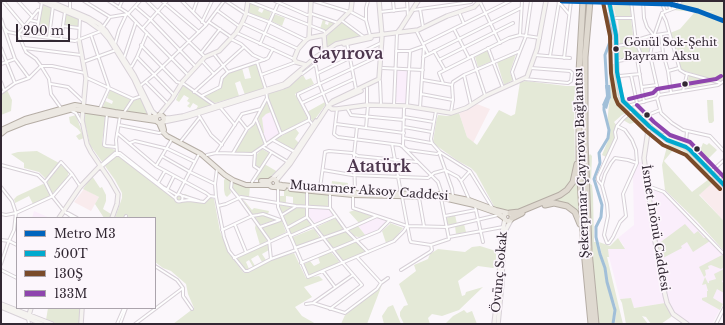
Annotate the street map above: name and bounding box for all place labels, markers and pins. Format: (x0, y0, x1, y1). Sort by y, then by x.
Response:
place label: Gönül Sok-Şehit Bayram Aksu (624, 36, 717, 62)
marker: Gönül Sok-Şehit Bayram Aksu (611, 44, 621, 54)
unlabelled marker (680, 79, 690, 89)
unlabelled marker (642, 110, 652, 120)
unlabelled marker (692, 144, 702, 154)

